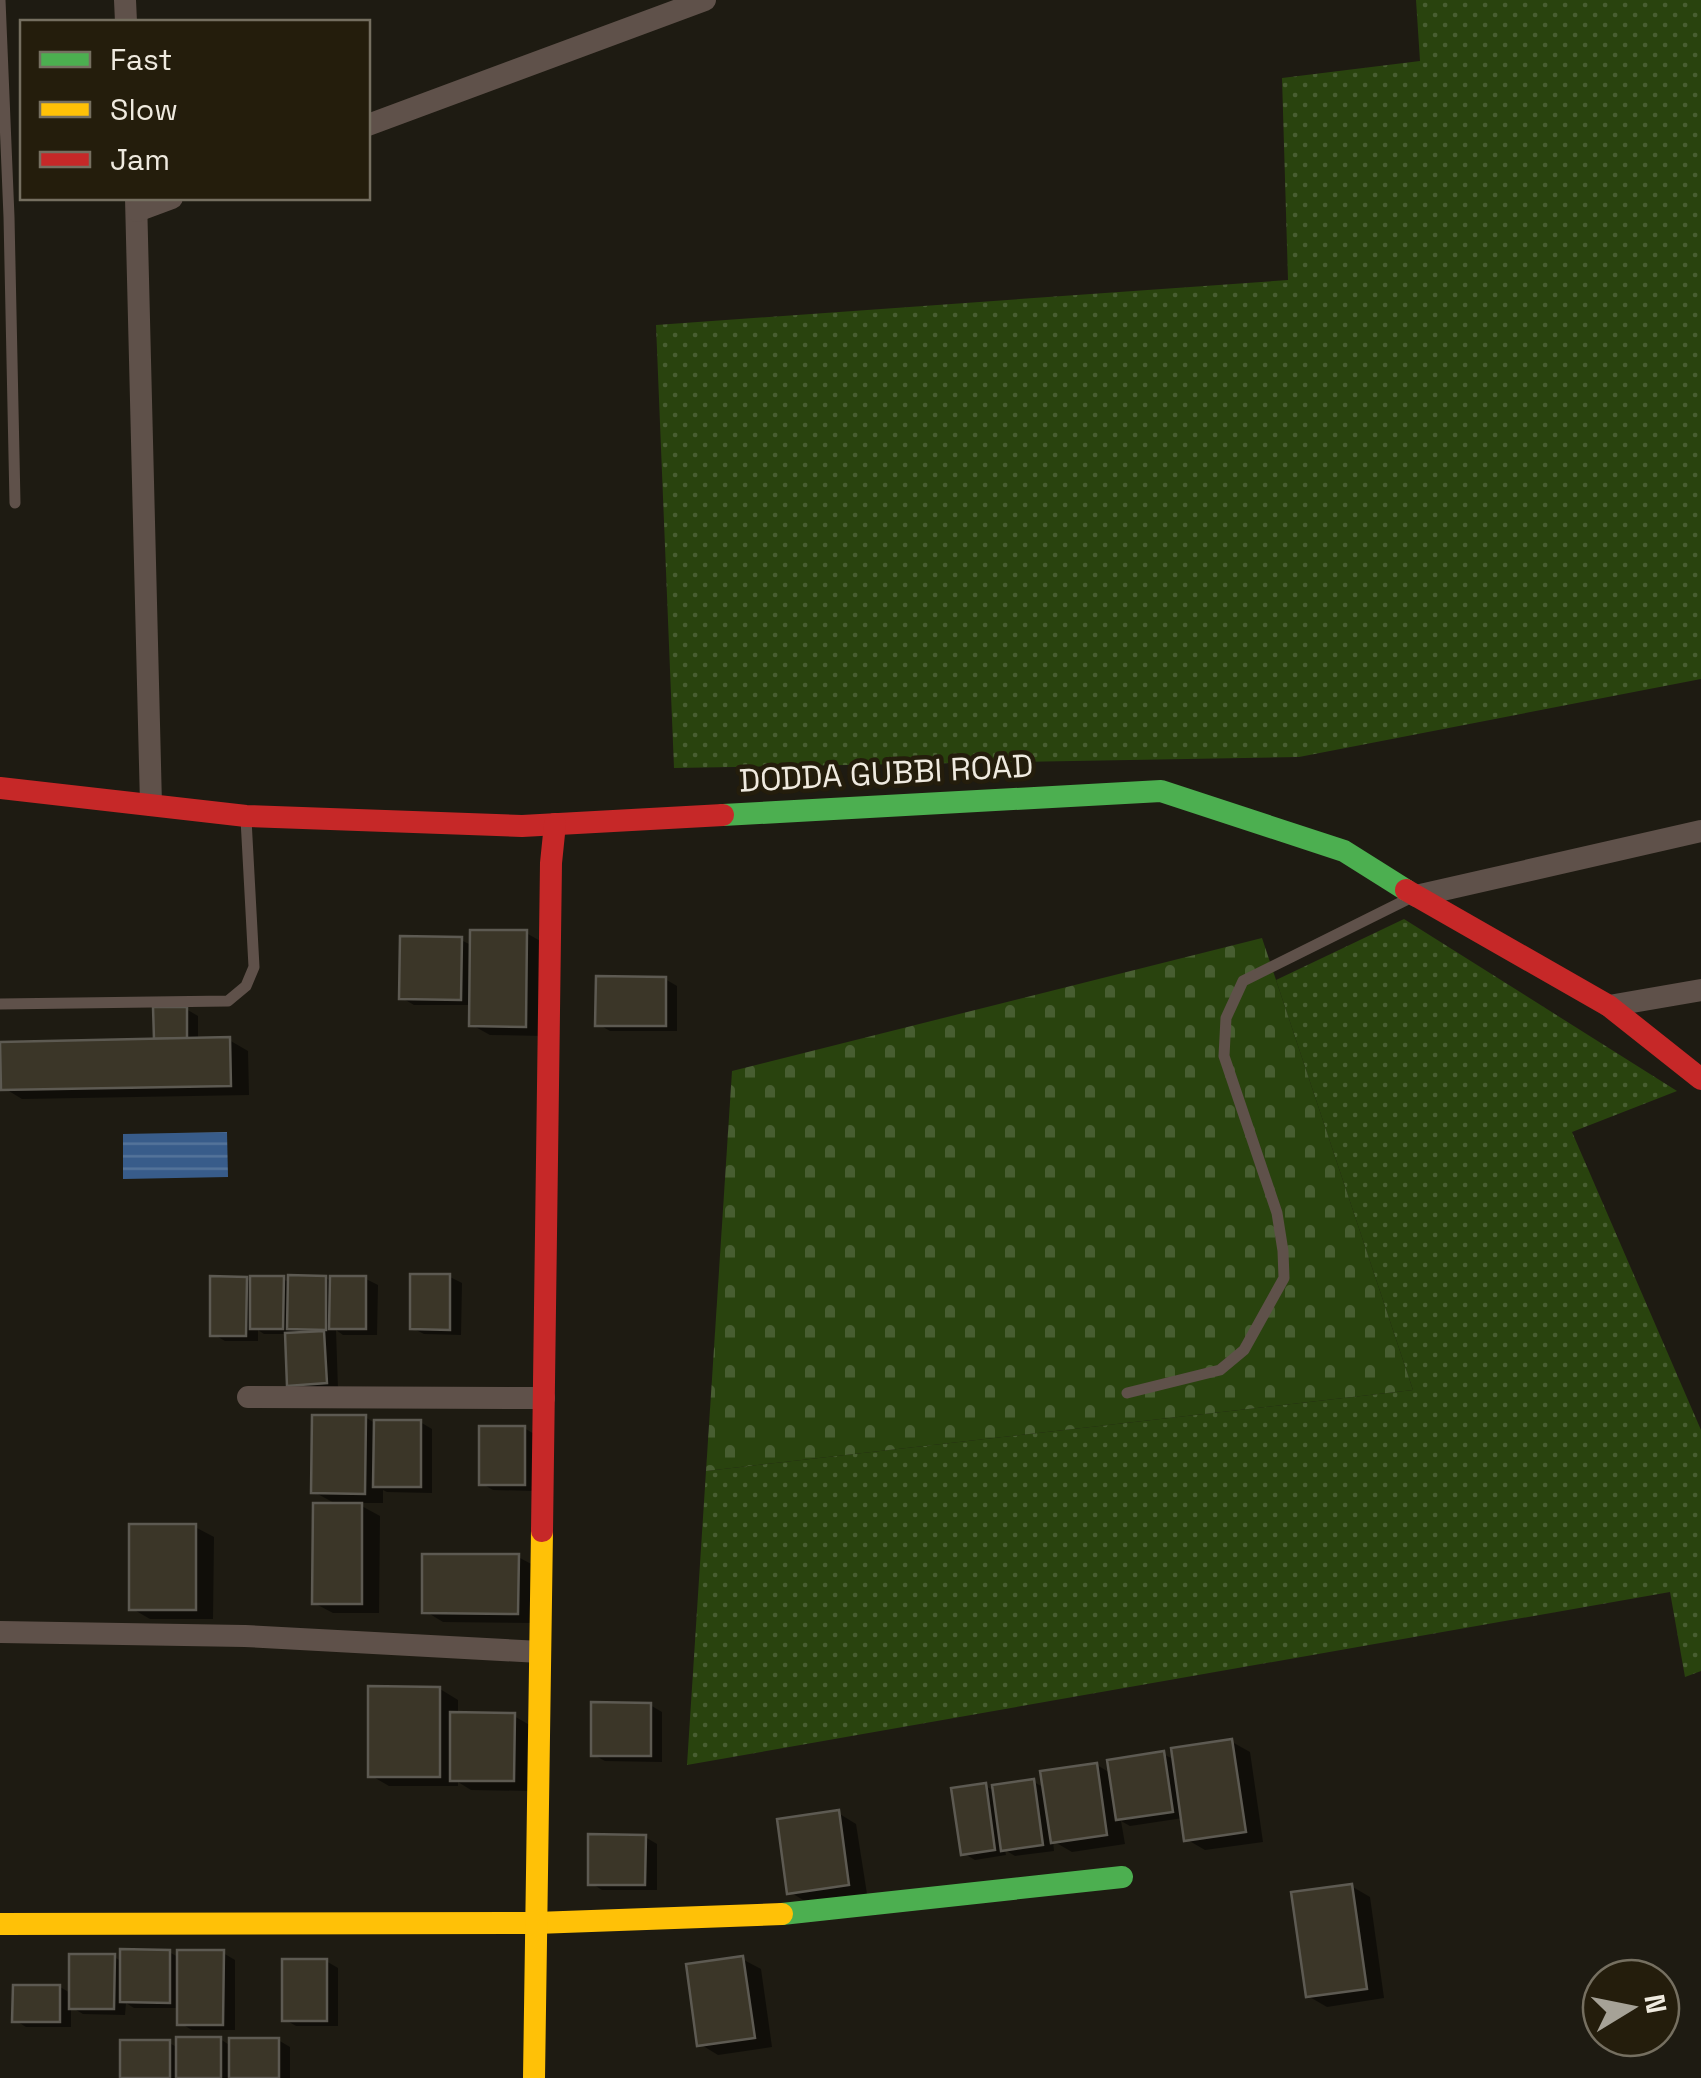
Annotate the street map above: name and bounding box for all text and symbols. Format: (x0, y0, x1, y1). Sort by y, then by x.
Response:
legend (20, 20, 370, 200)
text: Fast (110, 40, 172, 79)
text: Slow (110, 90, 178, 129)
text: Jam (110, 140, 170, 179)
street label: DODDA GUBBI ROAD (738, 745, 1034, 801)
north arrow (1581, 1958, 1681, 2058)
text: N (1636, 1991, 1675, 2016)

